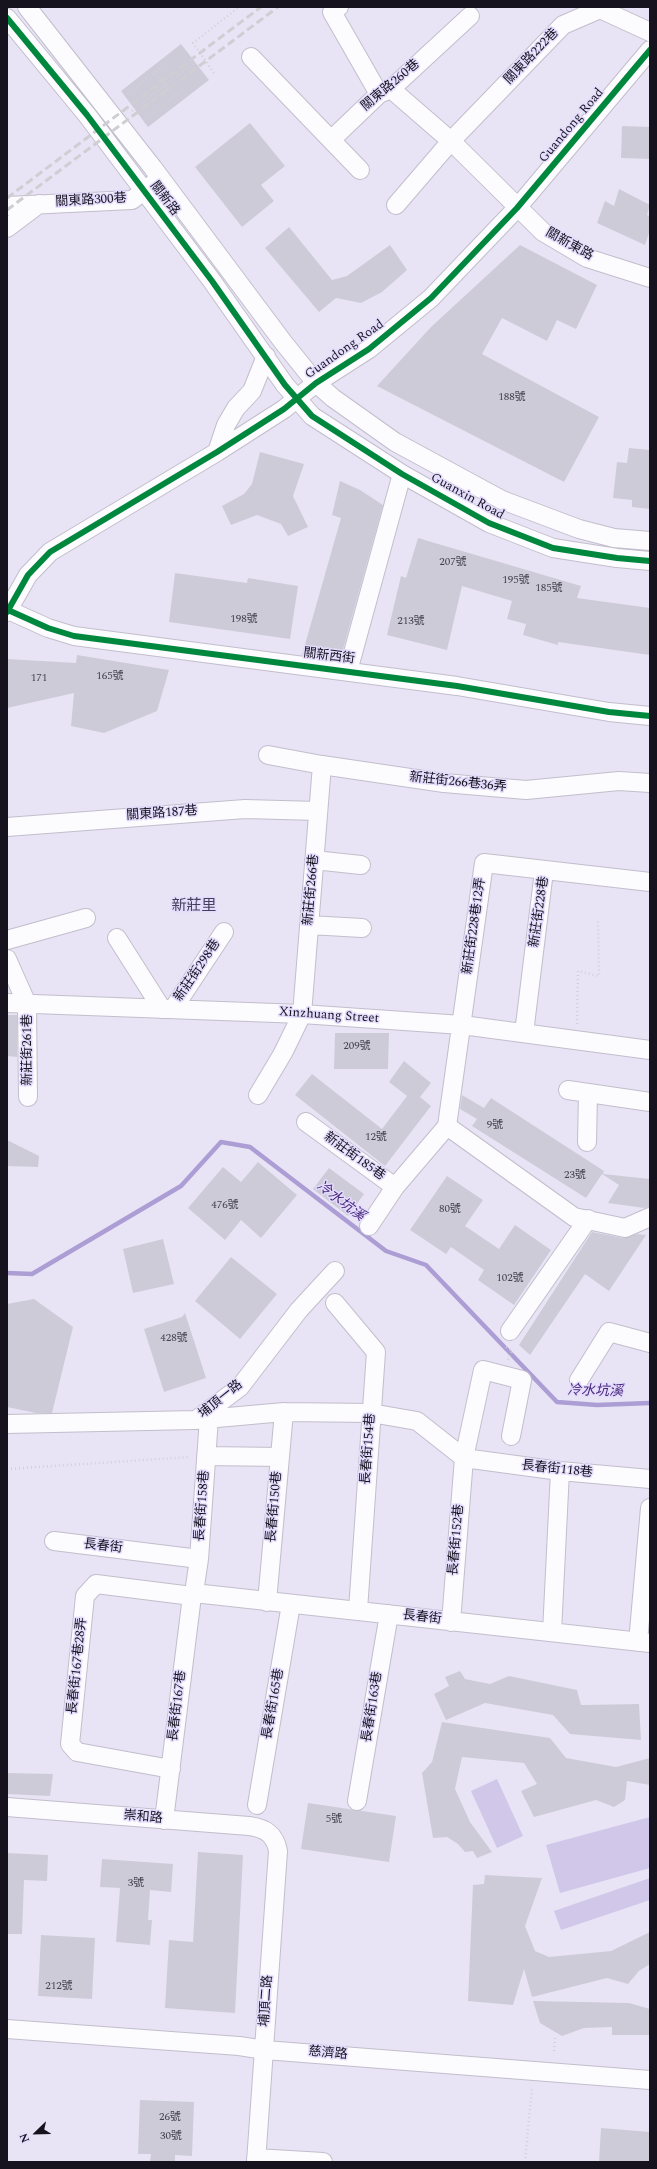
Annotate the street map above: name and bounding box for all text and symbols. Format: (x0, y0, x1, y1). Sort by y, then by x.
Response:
street label: 關東路222巷 (502, 26, 562, 88)
street label: 關東路260巷 (359, 57, 423, 115)
street label: Guandong Road (536, 86, 608, 166)
street label: 關新路 (146, 179, 182, 219)
street label: 關東路300巷 (55, 191, 127, 211)
street label: 關新東路 (542, 226, 596, 264)
street label: Guandong Road (303, 317, 387, 383)
house number: 188號 (498, 391, 526, 405)
street label: Guanxin Road (427, 470, 507, 524)
house number: 207號 (439, 556, 467, 570)
house number: 195號 (502, 574, 530, 588)
house number: 185號 (535, 582, 563, 596)
house number: 198號 (230, 613, 258, 627)
house number: 213號 (397, 615, 425, 629)
street label: 關新西街 (302, 646, 356, 668)
house number: 165號 (96, 670, 124, 684)
house number: 171 (31, 672, 47, 686)
street label: 新莊街266巷36弄 (409, 770, 507, 796)
street label: 關東路187巷 (126, 804, 198, 824)
street label: 新莊街266巷 (301, 854, 323, 926)
street label: 新莊街228巷 (527, 876, 553, 948)
street label: 新莊街228巷12弄 (460, 877, 490, 975)
district label: 新莊里 (172, 898, 216, 916)
street label: 新莊街298巷 (172, 937, 224, 1005)
street label: Xinzhuang Street (278, 1005, 380, 1027)
street label: 新莊街261巷 (20, 1014, 36, 1086)
house number: 209號 (343, 1040, 371, 1054)
house number: 9號 (487, 1119, 503, 1133)
street label: 新莊街185巷 (320, 1130, 388, 1184)
house number: 12號 (365, 1131, 387, 1145)
house number: 23號 (564, 1169, 586, 1183)
water label: 冷水坑溪 (313, 1178, 367, 1226)
house number: 476號 (211, 1199, 239, 1213)
house number: 80號 (439, 1203, 461, 1217)
house number: 102號 (496, 1272, 524, 1286)
house number: 428號 (160, 1332, 188, 1346)
street label: 埔頂一路 (196, 1378, 246, 1422)
water label: 冷水坑溪 (567, 1383, 623, 1401)
street label: 長春街154巷 (359, 1413, 379, 1485)
street label: 長春街118巷 (521, 1459, 593, 1481)
street label: 長春街158巷 (193, 1470, 213, 1542)
street label: 長春街150巷 (264, 1471, 286, 1543)
street label: 長春街152巷 (446, 1504, 468, 1576)
street label: 長春街 (83, 1537, 123, 1557)
street label: 長春街 (402, 1608, 442, 1628)
street label: 長春街167巷28弄 (65, 1617, 91, 1715)
street label: 長春街165巷 (260, 1667, 288, 1741)
street label: 長春街167巷 (166, 1670, 190, 1742)
street label: 長春街163巷 (360, 1670, 386, 1744)
street label: 崇和路 (123, 1809, 163, 1827)
house number: 5號 (326, 1813, 342, 1827)
house number: 3號 (128, 1877, 144, 1891)
street label: 埔頂二路 (257, 1975, 277, 2027)
house number: 212號 (45, 1980, 73, 1994)
street label: 慈濟路 (308, 2045, 348, 2063)
house number: 26號 (159, 2111, 181, 2125)
north arrow (16, 2113, 56, 2153)
text: N (15, 2130, 34, 2145)
house number: 30號 (160, 2130, 182, 2144)

